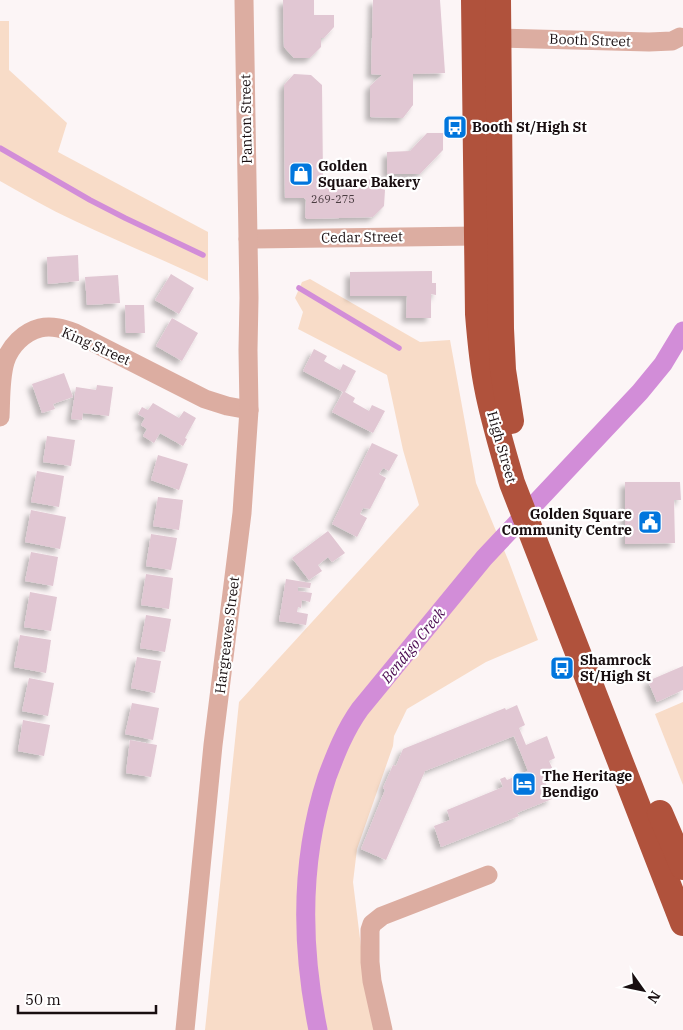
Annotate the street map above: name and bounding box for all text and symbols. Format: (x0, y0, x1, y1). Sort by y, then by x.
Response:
street label: Booth Street (549, 30, 631, 50)
street label: Panton Street (236, 74, 256, 164)
bus stop icon: Booth St/High St (442, 114, 468, 140)
place label: Booth St/High St (472, 118, 587, 136)
place label: Golden Square Bakery (318, 157, 420, 191)
shop icon: Golden Square Bakery (288, 161, 314, 187)
house number: 269-275 (311, 192, 355, 206)
street label: Cedar Street (321, 227, 403, 247)
street label: King Street (59, 323, 133, 369)
street label: High Street (483, 409, 521, 485)
place label: Golden Square Community Centre (502, 505, 632, 539)
public building icon: Golden Square Community Centre (637, 509, 663, 535)
street label: Hargreaves Street (211, 575, 243, 695)
water label: Bendigo Creek (376, 604, 449, 687)
place label: Shamrock St/High St (580, 651, 651, 685)
bus stop icon: Shamrock St/High St (549, 655, 575, 681)
place label: The Heritage Bendigo (542, 767, 632, 801)
hotel icon: The Heritage Bendigo (511, 771, 537, 797)
north arrow (618, 965, 668, 1015)
scale bar (18, 982, 155, 1014)
text: N (643, 988, 664, 1007)
text: 50 m (25, 990, 61, 1009)

